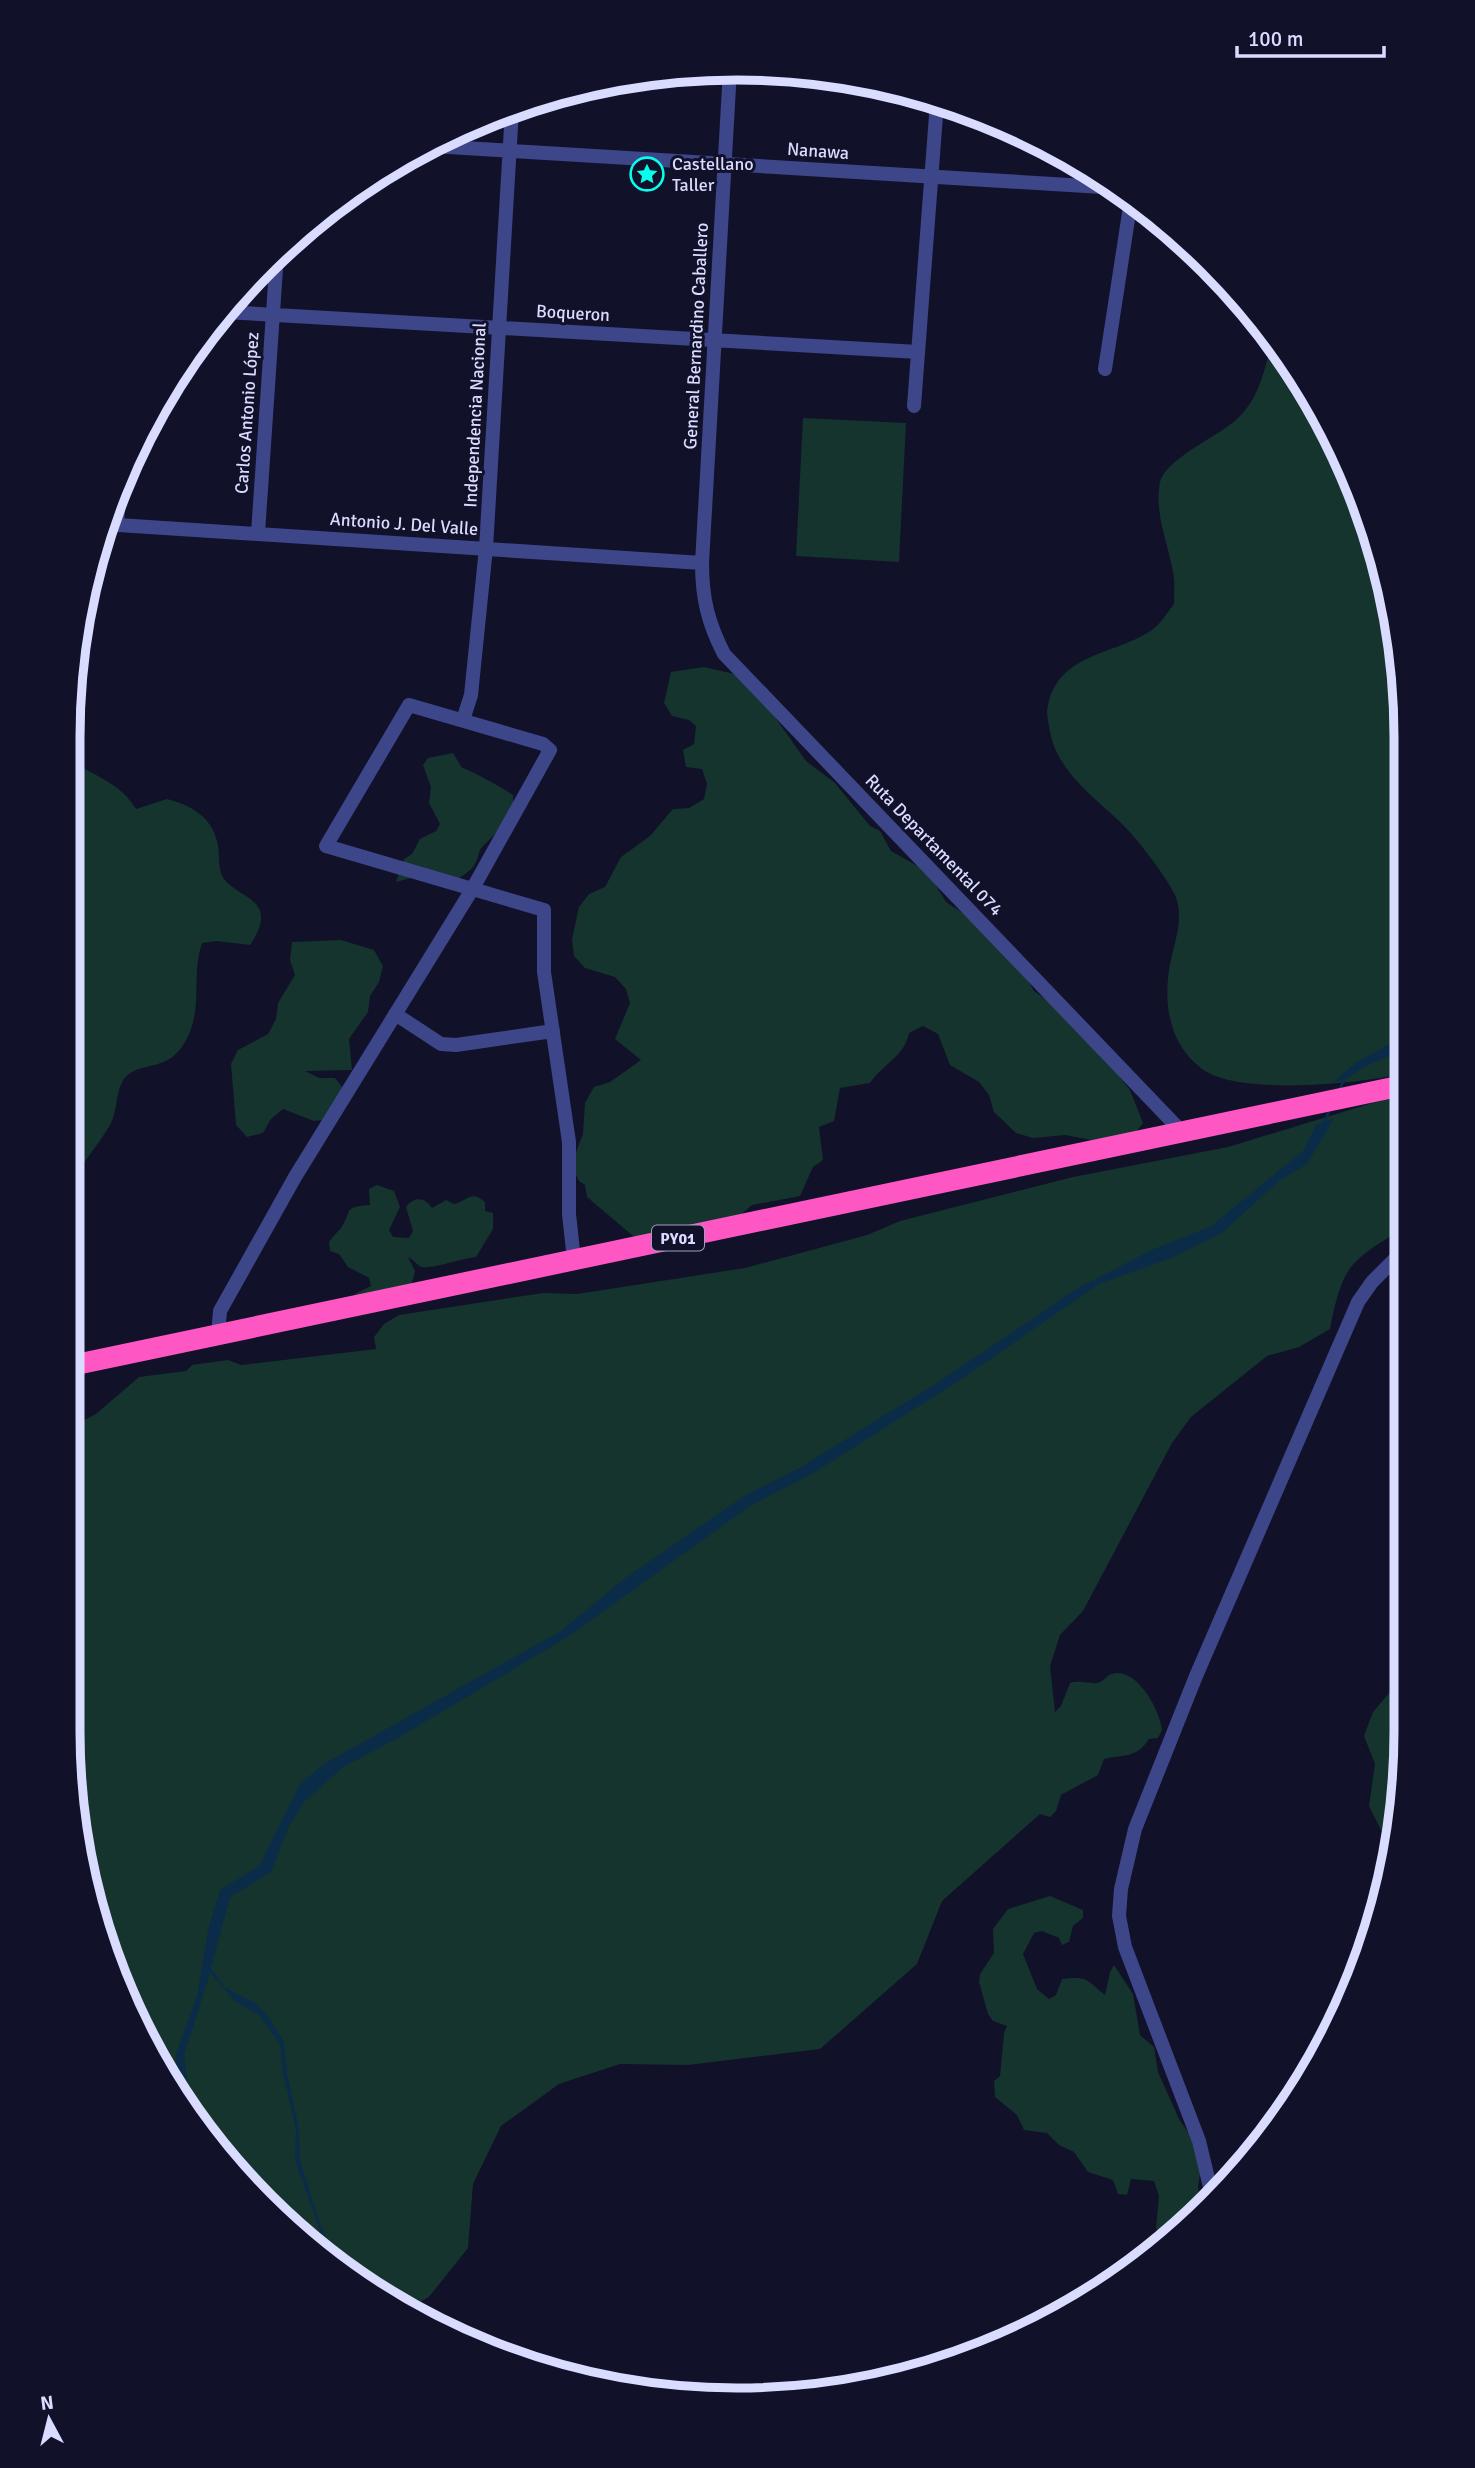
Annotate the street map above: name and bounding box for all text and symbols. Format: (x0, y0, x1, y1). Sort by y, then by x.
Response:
scale bar (1237, 14, 1384, 58)
text: 100 m (1248, 26, 1303, 52)
street label: Nanawa (786, 138, 850, 164)
place label: Castellano Taller (672, 153, 754, 196)
place icon: Castellano Taller (628, 155, 666, 193)
street label: General Bernardino Caballero (679, 222, 713, 450)
street label: Boqueron (535, 300, 611, 326)
street label: Independencia Nacional (459, 322, 491, 508)
street label: Carlos Antonio López (230, 331, 264, 495)
street label: Antonio J. Del Valle (329, 508, 479, 540)
street label: Ruta Departamental 074 (861, 770, 1008, 921)
road number: PY01 (652, 1226, 704, 1250)
north arrow (14, 2384, 84, 2454)
text: N (39, 2390, 55, 2416)

